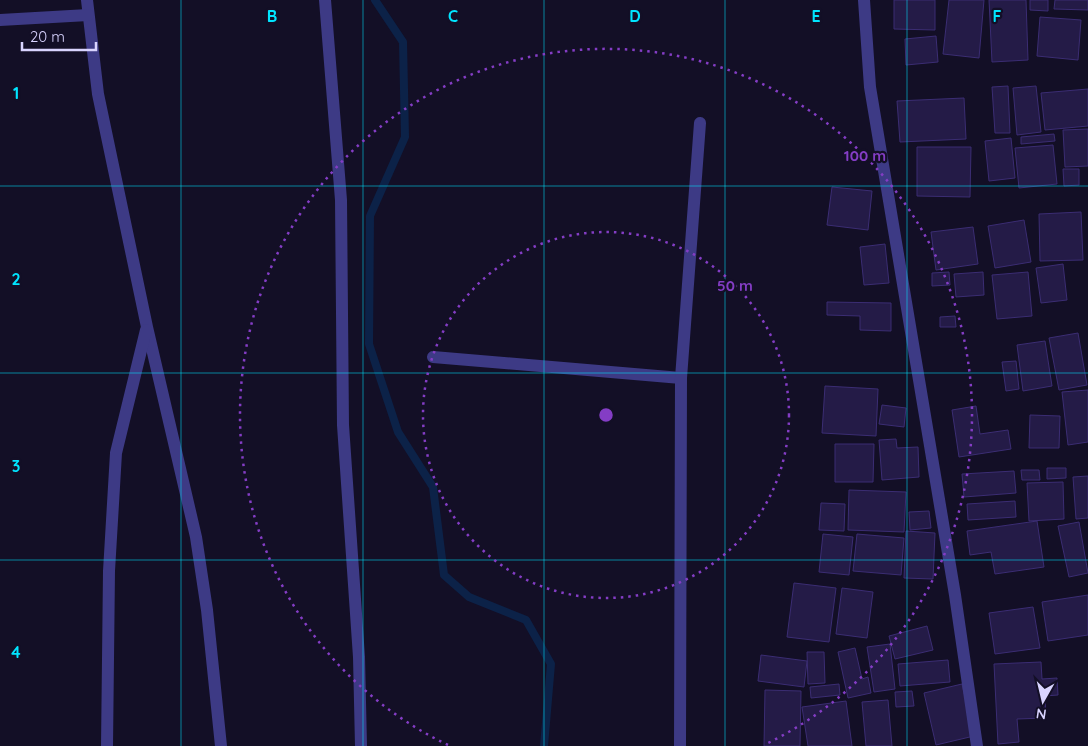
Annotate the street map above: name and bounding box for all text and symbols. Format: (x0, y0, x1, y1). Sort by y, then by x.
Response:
text: B (267, 6, 277, 26)
text: C (448, 6, 458, 26)
text: D (629, 6, 641, 26)
text: E (811, 6, 821, 26)
text: F (993, 6, 1002, 26)
scale bar (22, 20, 96, 52)
text: 20 m (30, 27, 65, 46)
text: 1 (13, 83, 19, 103)
text: 100 m (844, 146, 886, 165)
text: 2 (11, 269, 21, 289)
text: 50 m (717, 276, 753, 295)
centre of rings (597, 406, 615, 424)
text: 3 (12, 456, 20, 476)
text: 4 (11, 642, 21, 662)
north arrow (1018, 676, 1068, 726)
text: N (1035, 704, 1048, 724)

